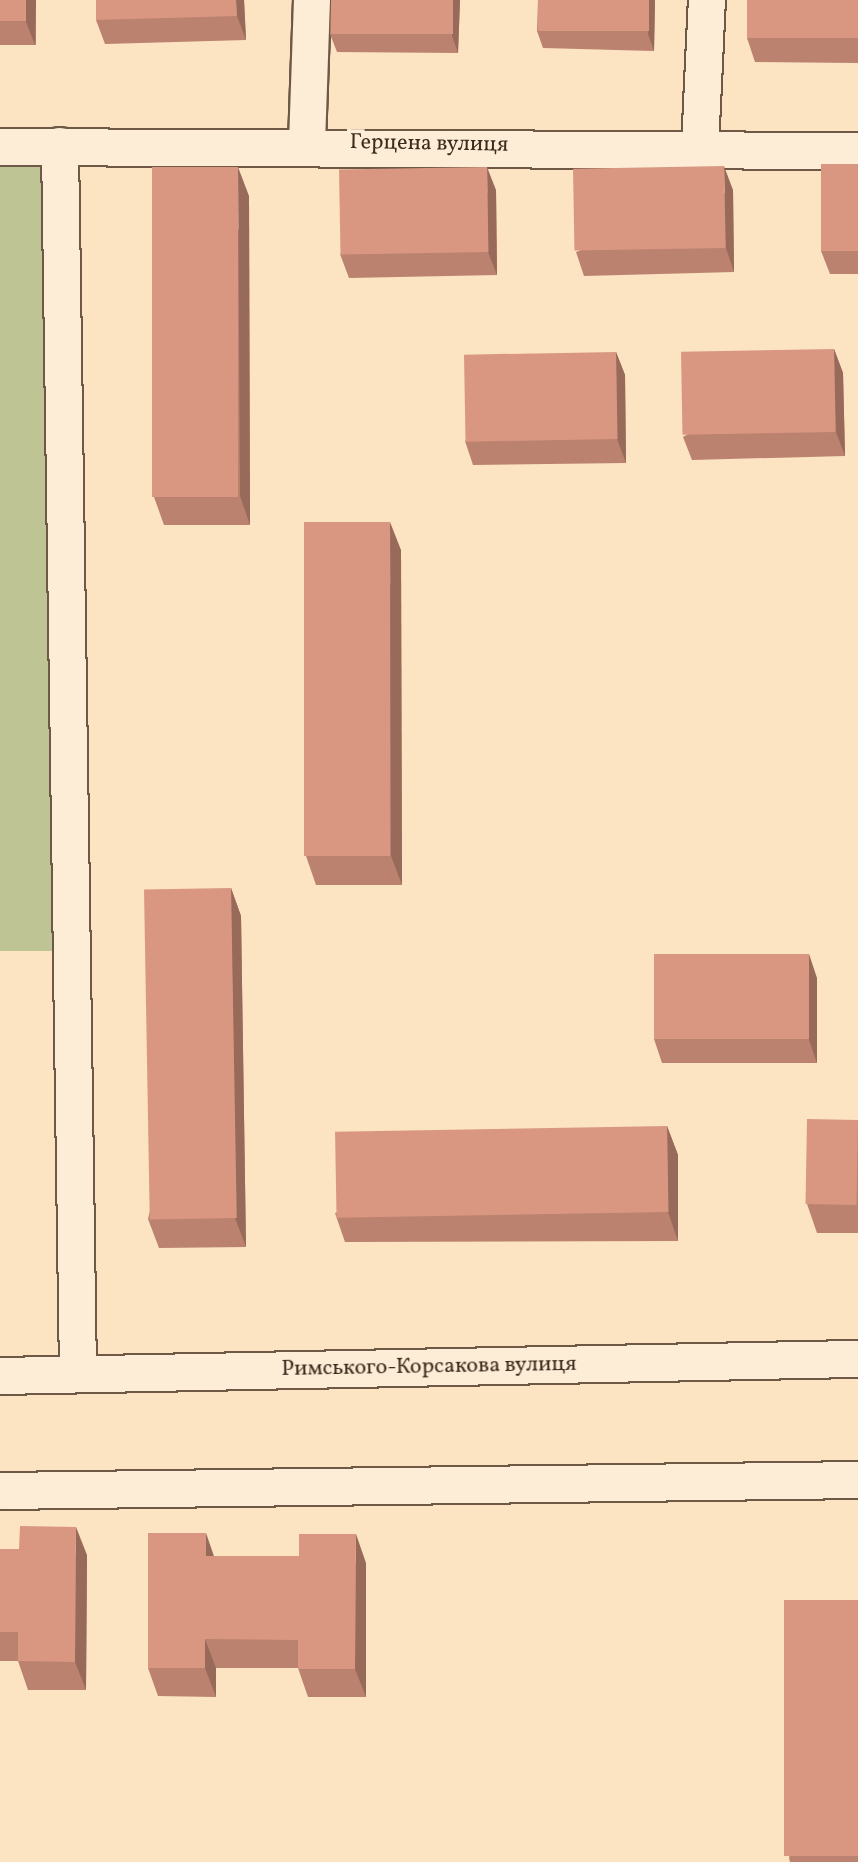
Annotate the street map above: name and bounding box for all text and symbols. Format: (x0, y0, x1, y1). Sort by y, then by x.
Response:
street label: Герцена вулиця (349, 129, 509, 159)
street label: Римського-Корсакова вулиця (281, 1351, 577, 1383)

